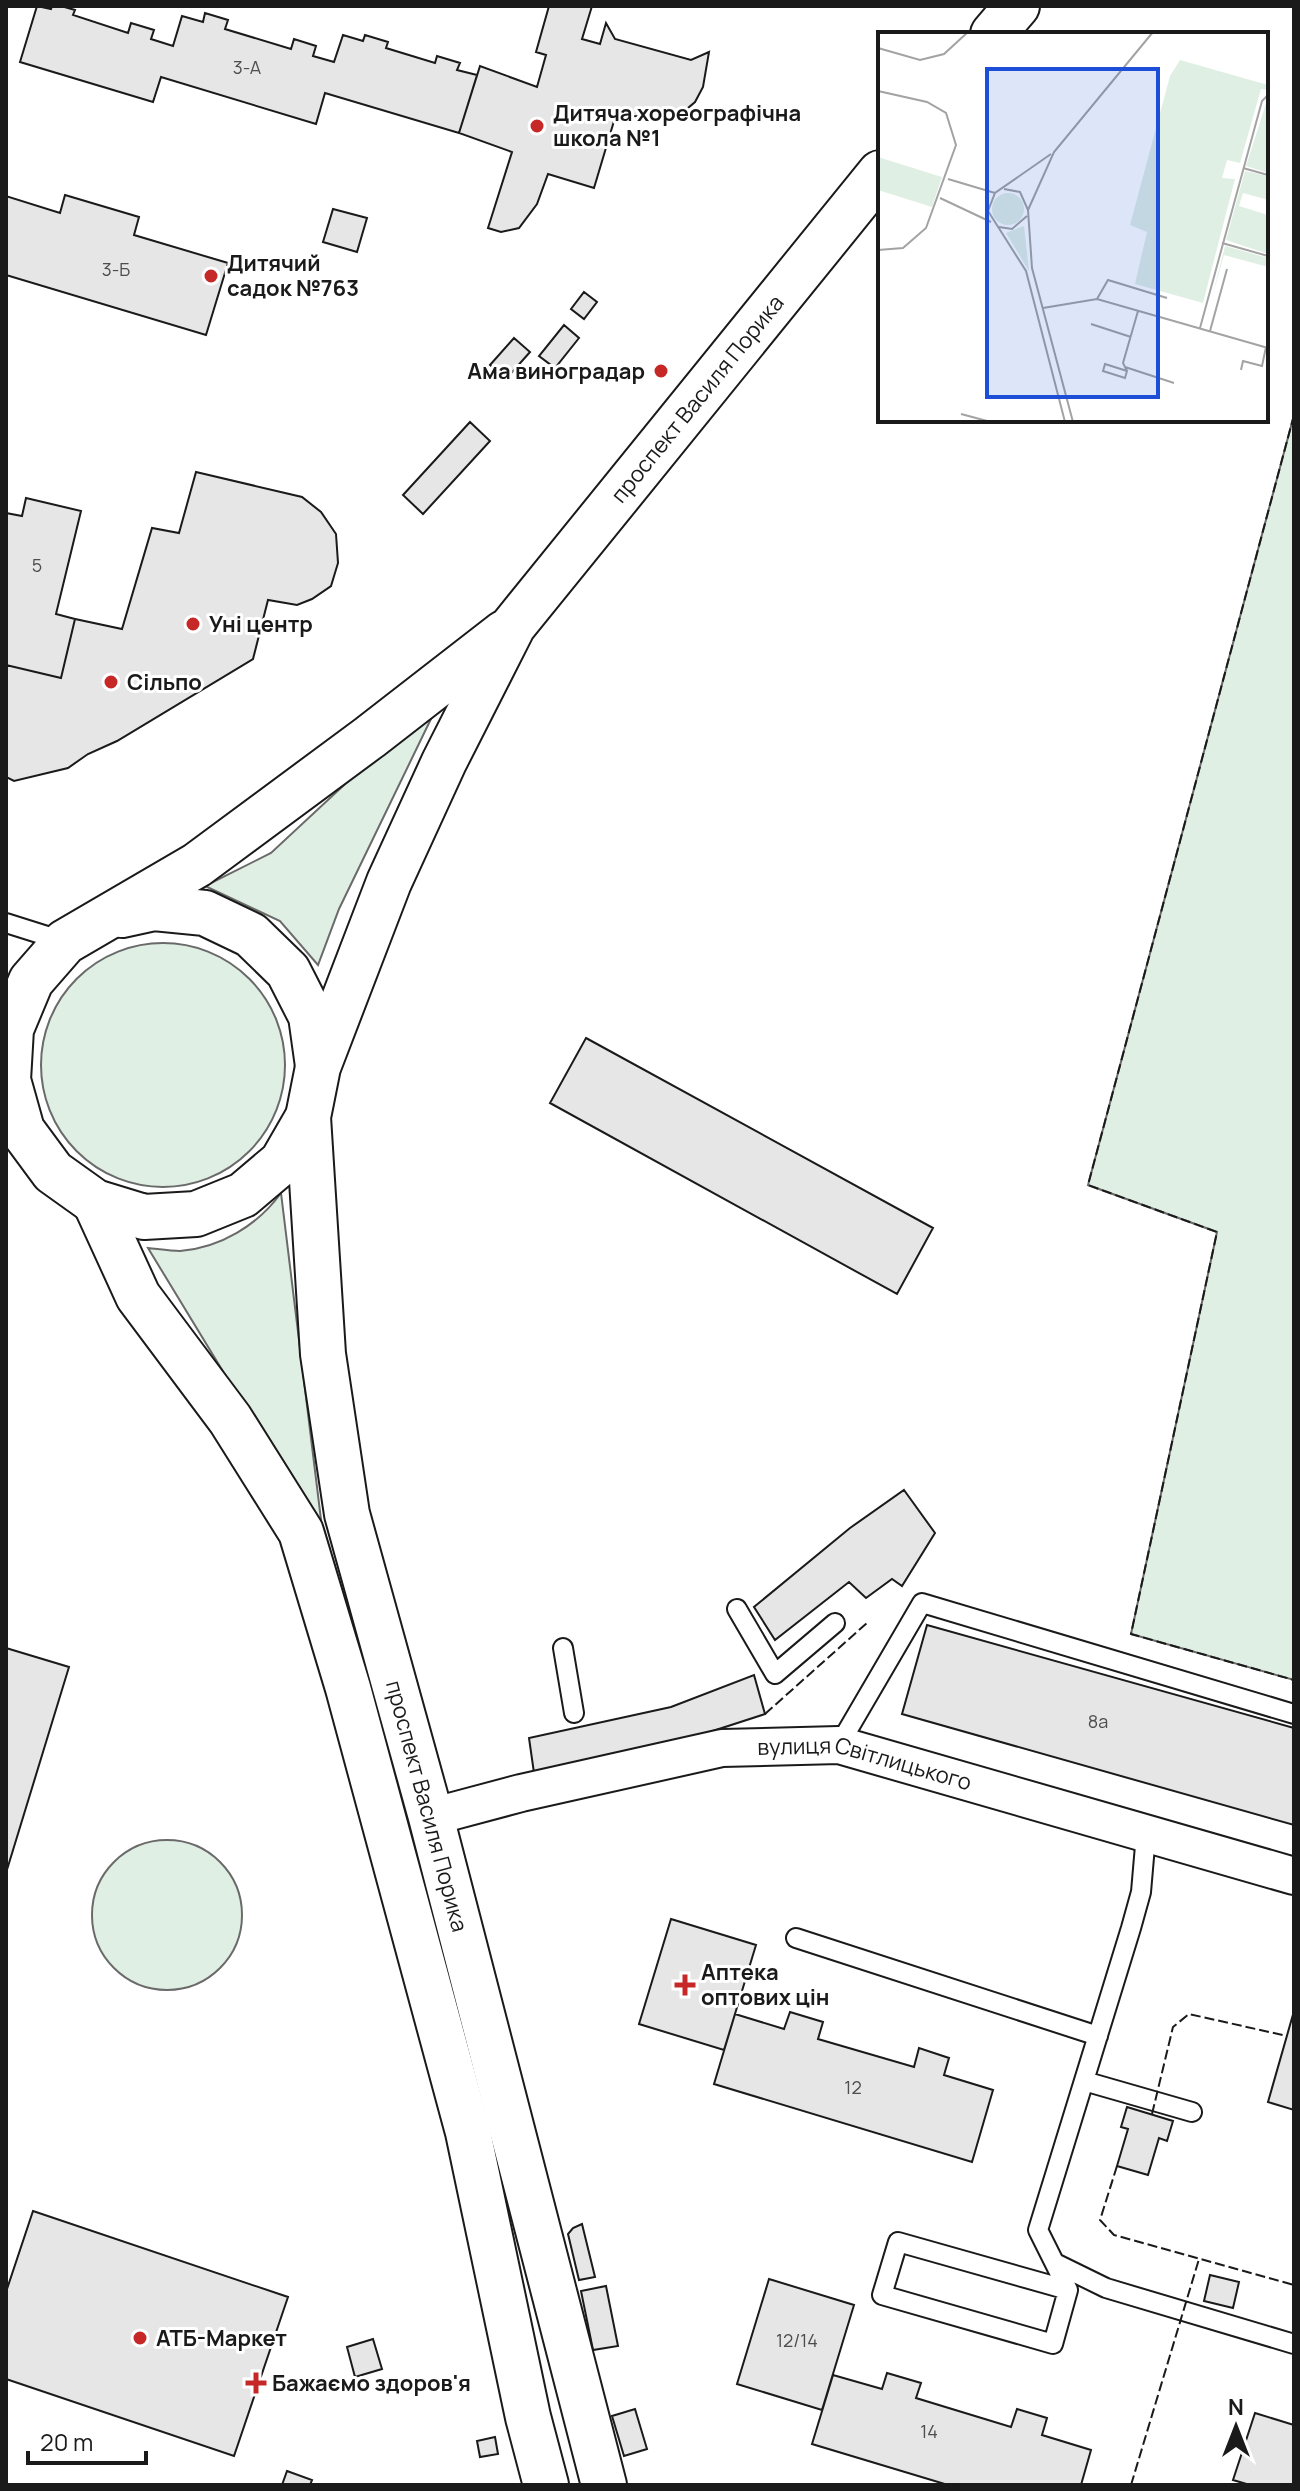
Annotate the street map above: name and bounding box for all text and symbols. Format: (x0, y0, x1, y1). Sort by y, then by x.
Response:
inset map (878, 32, 1268, 422)
house number: 3-А (233, 55, 262, 79)
place label: Дитяча хореографічна школа №1 (553, 98, 801, 153)
marker: Дитяча хореографічна школа №1 (528, 117, 546, 135)
place label: Дитячий садок №763 (227, 248, 359, 303)
house number: 3-Б (102, 257, 130, 281)
marker: Дитячий садок №763 (202, 267, 220, 285)
street label: проспект Василя Порика (604, 288, 790, 509)
place label: Ама виноградар (467, 356, 645, 386)
marker: Ама виноградар (652, 362, 670, 380)
house number: 5 (32, 553, 42, 577)
place label: Уні центр (209, 609, 313, 639)
marker: Уні центр (184, 615, 202, 633)
place label: Сільпо (127, 667, 202, 697)
marker: Сільпо (102, 673, 120, 691)
street label: проспект Василя Порика (379, 1677, 475, 1935)
house number: 8а (1088, 1709, 1108, 1733)
street label: вулиця Світлицького (757, 1730, 975, 1797)
place label: Аптека оптових цін (701, 1957, 830, 2012)
marker: Аптека оптових цін (676, 1976, 694, 1994)
house number: 12 (844, 2075, 862, 2099)
place label: АТБ-Маркет (156, 2323, 287, 2353)
house number: 12/14 (776, 2328, 818, 2352)
marker: АТБ-Маркет (131, 2329, 149, 2347)
place label: Бажаємо здоров'я (272, 2368, 471, 2398)
marker: Бажаємо здоров'я (247, 2374, 265, 2392)
north arrow (1196, 2387, 1276, 2467)
text: N (1228, 2392, 1244, 2422)
scale bar (28, 2415, 146, 2465)
house number: 14 (920, 2419, 938, 2443)
text: 20 m (40, 2425, 93, 2458)

